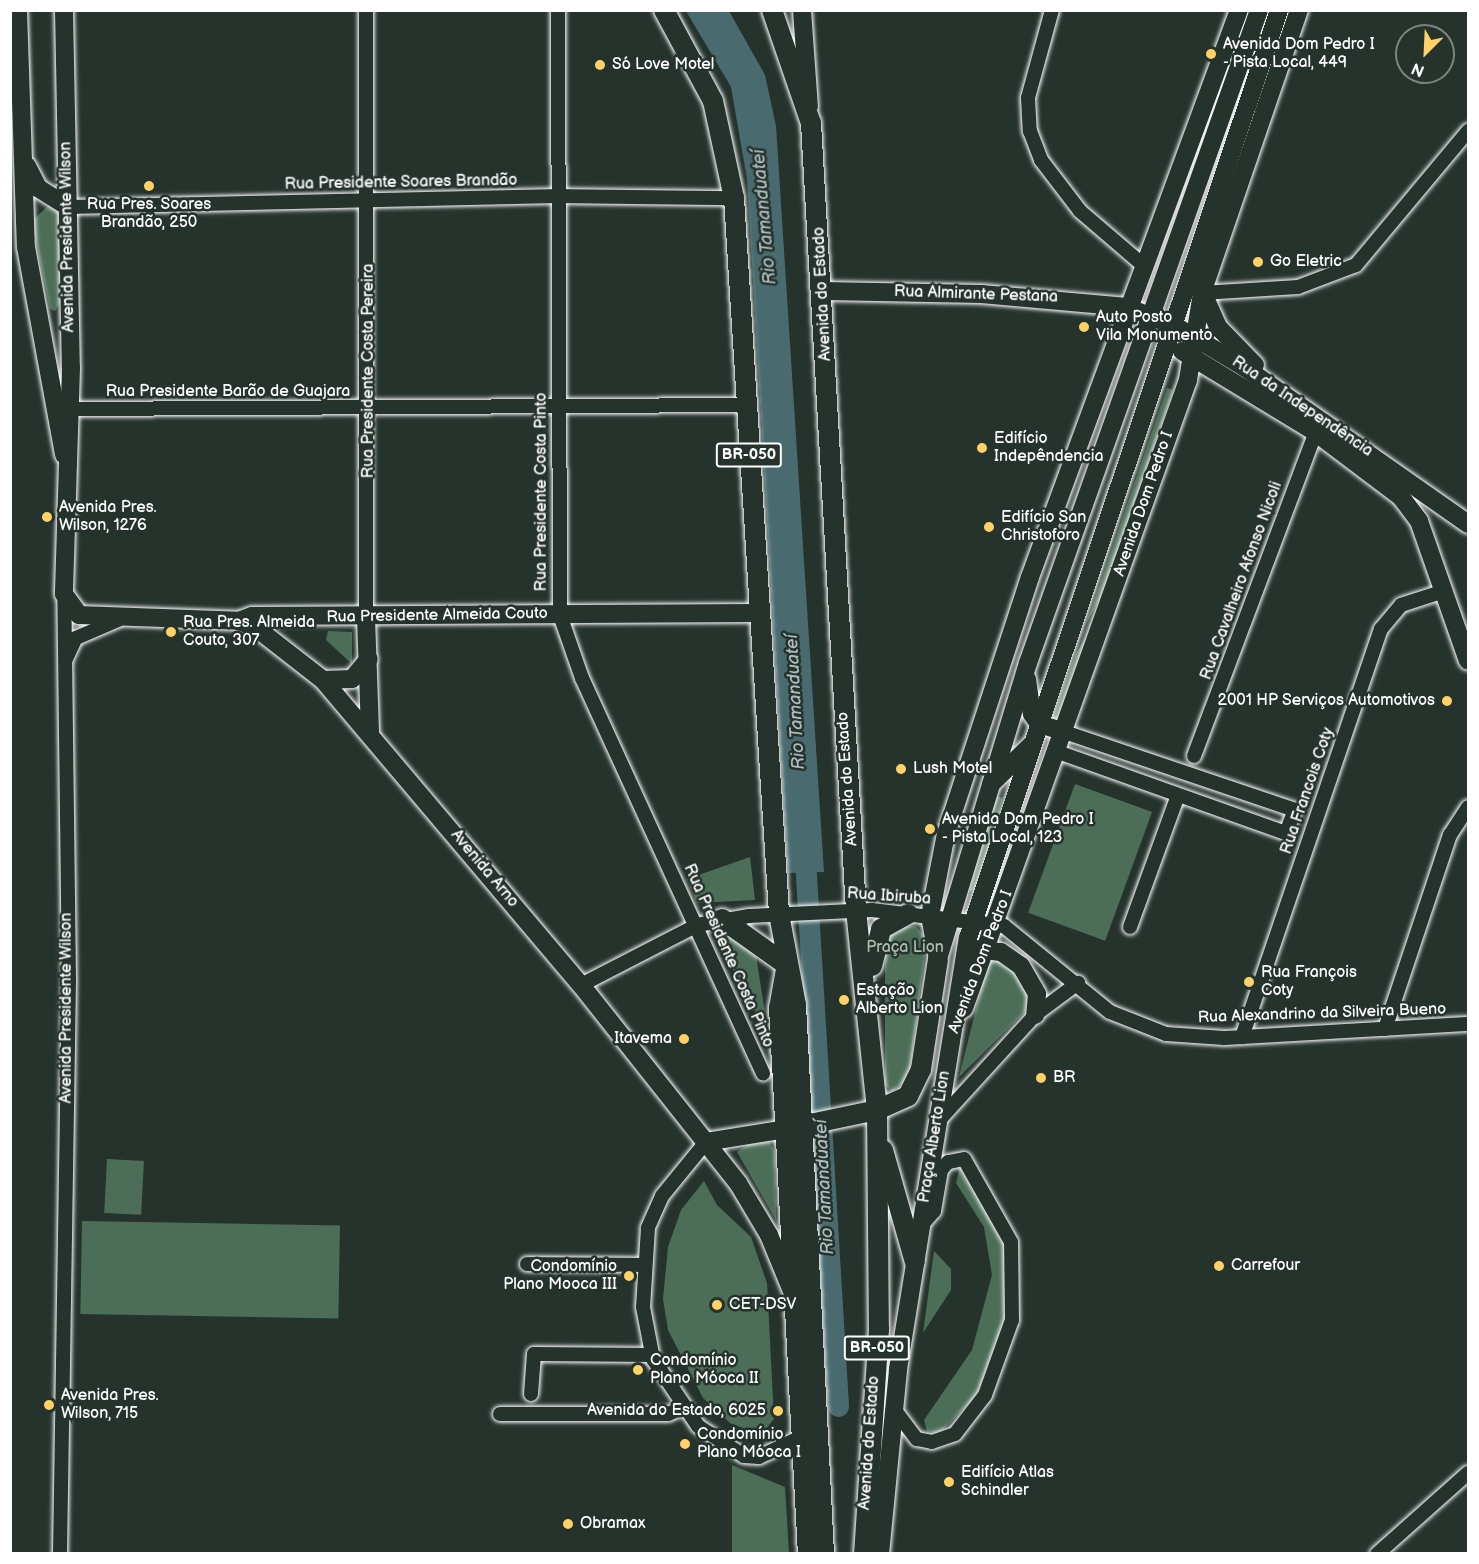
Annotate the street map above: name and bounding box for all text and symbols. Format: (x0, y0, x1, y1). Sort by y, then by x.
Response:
north arrow (1395, 24, 1455, 84)
place label: Avenida Dom Pedro I - Pista Local, 449 (1223, 35, 1375, 73)
marker: Avenida Dom Pedro I - Pista Local, 449 (1204, 47, 1218, 61)
place label: Só Love Motel (612, 55, 714, 75)
marker: Só Love Motel (593, 58, 607, 72)
text: N (1409, 58, 1428, 80)
street label: Avenida Presidente Wilson (57, 141, 79, 333)
water label: Rio Tamanduateí (748, 148, 782, 286)
street label: Rua Presidente Soares Brandão (284, 171, 518, 195)
marker: Rua Pres. Soares Brandão, 250 (142, 179, 156, 193)
place label: Rua Pres. Soares Brandão, 250 (87, 195, 211, 233)
street label: Avenida do Estado (810, 226, 836, 362)
place label: Go Eletric (1270, 252, 1342, 272)
marker: Go Eletric (1251, 255, 1265, 269)
street label: Rua Presidente Costa Pereira (359, 264, 379, 478)
street label: Rua Almirante Pestana (894, 283, 1058, 307)
place label: Auto Posto Vila Monumento (1096, 308, 1212, 346)
marker: Auto Posto Vila Monumento (1077, 320, 1091, 334)
street label: Rua da Independência (1228, 353, 1376, 461)
street label: Rua Presidente Barão de Guajara (106, 382, 350, 402)
street label: Rua Presidente Costa Pinto (532, 393, 552, 591)
place label: Edifício Indepêndencia (994, 429, 1104, 467)
street label: Avenida Dom Pedro I (1110, 429, 1178, 579)
marker: Edifício Indepêndencia (975, 441, 989, 455)
road number: BR-050 (714, 443, 783, 467)
street label: Rua Cavalheiro Afonso Nicoli (1197, 479, 1287, 683)
place label: Avenida Pres. Wilson, 1276 (59, 498, 157, 536)
place label: Edifício San Christoforo (1001, 508, 1087, 546)
marker: Avenida Pres. Wilson, 1276 (40, 510, 54, 524)
marker: Edifício San Christoforo (982, 520, 996, 534)
street label: Rua Presidente Almeida Couto (326, 604, 548, 628)
place label: Rua Pres. Almeida Couto, 307 (183, 613, 315, 651)
marker: Rua Pres. Almeida Couto, 307 (164, 625, 178, 639)
water label: Rio Tamanduateí (782, 633, 810, 771)
place label: 2001 HP Serviços Automotivos (1217, 691, 1435, 711)
marker: 2001 HP Serviços Automotivos (1440, 694, 1454, 708)
street label: Avenida do Estado (834, 711, 862, 847)
street label: Rua Francois Coty (1277, 725, 1339, 857)
place label: Lush Motel (913, 759, 992, 779)
marker: Lush Motel (894, 762, 908, 776)
place label: Avenida Dom Pedro I - Pista Local, 123 (942, 810, 1094, 848)
marker: Avenida Dom Pedro I - Pista Local, 123 (923, 822, 937, 836)
street label: Avenida Arno (446, 826, 522, 912)
street label: Rua Presidente Costa Pinto (679, 861, 777, 1051)
street label: Rua Ibiruba (846, 884, 932, 910)
street label: Avenida Dom Pedro I (945, 888, 1017, 1036)
street label: Avenida Presidente Wilson (57, 912, 77, 1104)
park label: Praça Lion (866, 938, 944, 958)
place label: Rua François Coty (1261, 963, 1357, 1001)
marker: Rua François Coty (1242, 975, 1256, 989)
place label: Estação Alberto Lion (856, 981, 943, 1019)
marker: Estação Alberto Lion (837, 993, 851, 1007)
street label: Rua Alexandrino da Silveira Bueno (1197, 1000, 1447, 1028)
place label: Itavema (614, 1029, 672, 1049)
marker: Itavema (677, 1032, 691, 1046)
place label: BR (1053, 1068, 1075, 1088)
street label: Praça Alberto Lion (915, 1070, 955, 1204)
marker: BR (1034, 1071, 1048, 1085)
water label: Rio Tamanduateí (811, 1118, 839, 1256)
place label: Carrefour (1231, 1256, 1300, 1276)
place label: Condomínio Plano Mooca III (503, 1257, 617, 1295)
marker: Carrefour (1212, 1259, 1226, 1273)
marker: Condomínio Plano Mooca III (622, 1269, 636, 1283)
place label: CET-DSV (729, 1295, 796, 1315)
marker: CET-DSV (710, 1298, 724, 1312)
road number: BR-050 (842, 1336, 912, 1360)
place label: Condomínio Plano Móoca II (650, 1351, 759, 1389)
marker: Condomínio Plano Móoca II (631, 1363, 645, 1377)
street label: Avenida do Estado (856, 1375, 884, 1511)
place label: Avenida Pres. Wilson, 715 (61, 1386, 159, 1424)
marker: Avenida Pres. Wilson, 715 (42, 1398, 56, 1412)
place label: Avenida do Estado, 6025 (587, 1401, 766, 1421)
marker: Avenida do Estado, 6025 (771, 1404, 785, 1418)
place label: Condomínio Plano Móoca I (697, 1425, 801, 1463)
marker: Condomínio Plano Móoca I (678, 1437, 692, 1451)
place label: Edifício Atlas Schindler (961, 1463, 1054, 1501)
marker: Edifício Atlas Schindler (942, 1475, 956, 1489)
place label: Obramax (580, 1514, 645, 1534)
marker: Obramax (561, 1517, 575, 1531)

